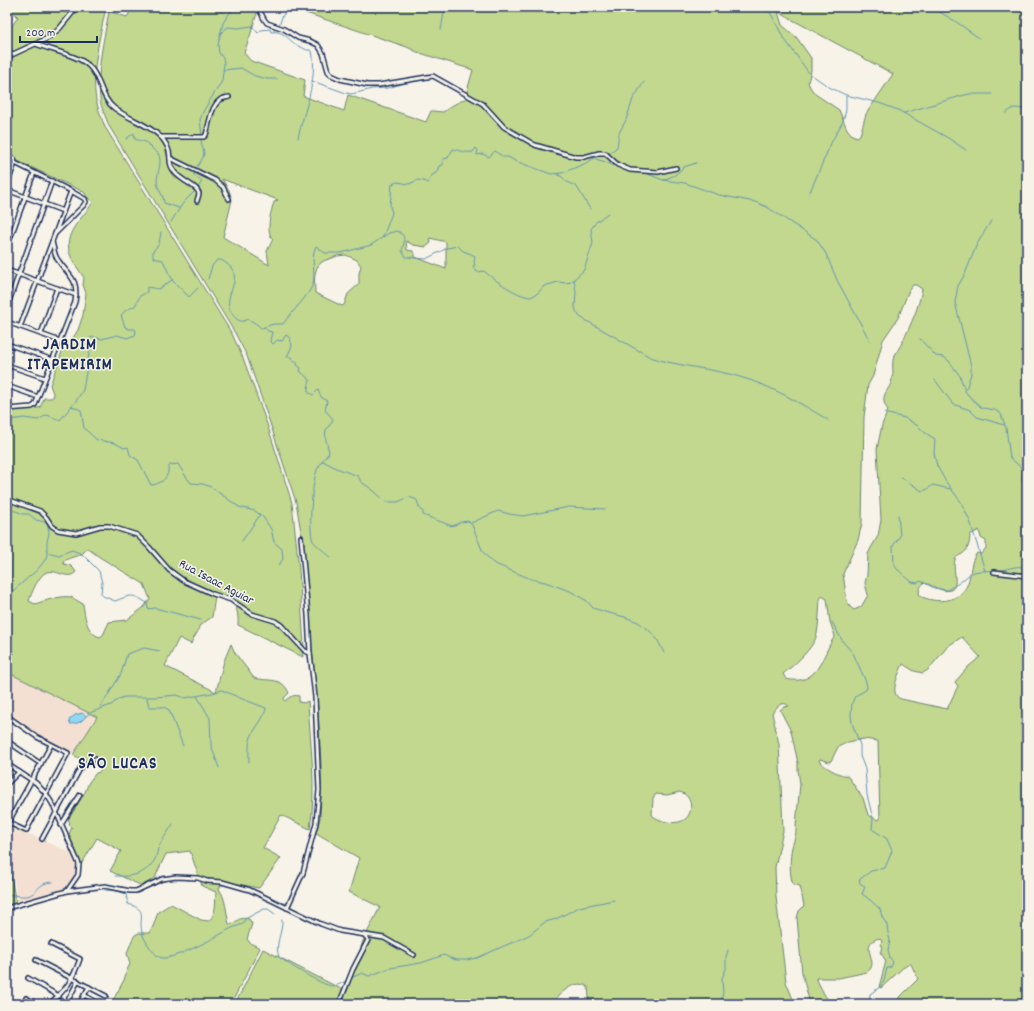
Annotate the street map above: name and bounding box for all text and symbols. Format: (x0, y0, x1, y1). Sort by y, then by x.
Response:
scale bar (20, 18, 97, 44)
text: 200 m (26, 25, 55, 42)
district label: JARDIM ITAPEMIRIM (27, 334, 113, 378)
street label: Rua Isaac Aguiar (175, 555, 257, 611)
district label: SÃO LUCAS (78, 753, 158, 777)

